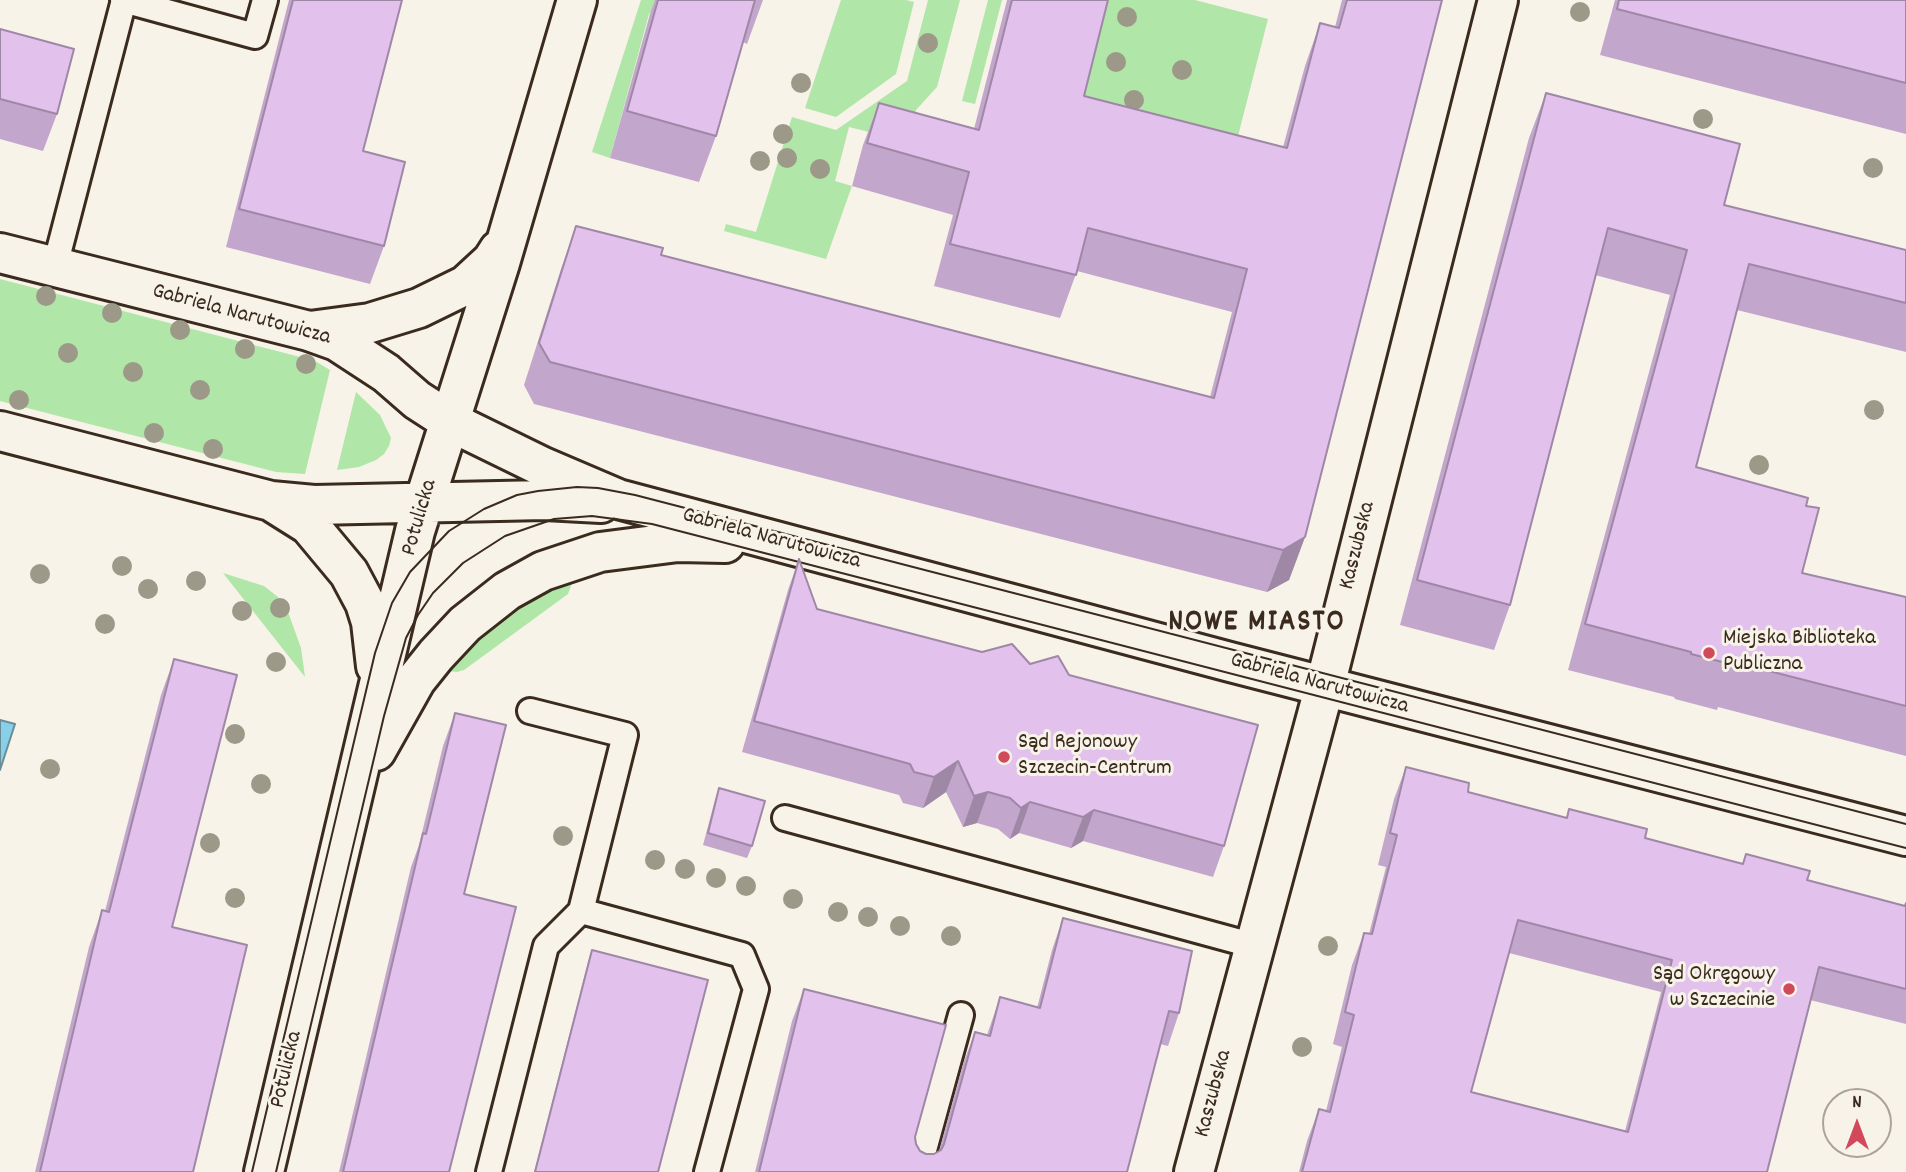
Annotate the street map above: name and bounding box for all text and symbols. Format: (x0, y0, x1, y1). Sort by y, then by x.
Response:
street label: Gabriela Narutowicza (149, 279, 333, 353)
street label: Potulicka (397, 477, 445, 559)
street label: Kaszubska (1335, 499, 1383, 593)
street label: Gabriela Narutowicza (679, 503, 863, 577)
district label: NOWE MIASTO (1170, 607, 1344, 643)
place label: Miejska Biblioteka Publiczna (1723, 626, 1876, 680)
marker: Miejska Biblioteka Publiczna (1701, 645, 1717, 661)
street label: Gabriela Narutowicza (1227, 648, 1411, 722)
place label: Sąd Rejonowy Szczecin-Centrum (1018, 730, 1172, 784)
marker: Sąd Rejonowy Szczecin-Centrum (996, 749, 1012, 765)
place label: Sąd Okręgowy w Szczecinie (1653, 962, 1775, 1016)
marker: Sąd Okręgowy w Szczecinie (1781, 981, 1797, 997)
street label: Potulicka (266, 1029, 310, 1111)
street label: Kaszubska (1190, 1047, 1240, 1141)
north arrow (1822, 1088, 1892, 1158)
text: N (1852, 1090, 1862, 1117)

